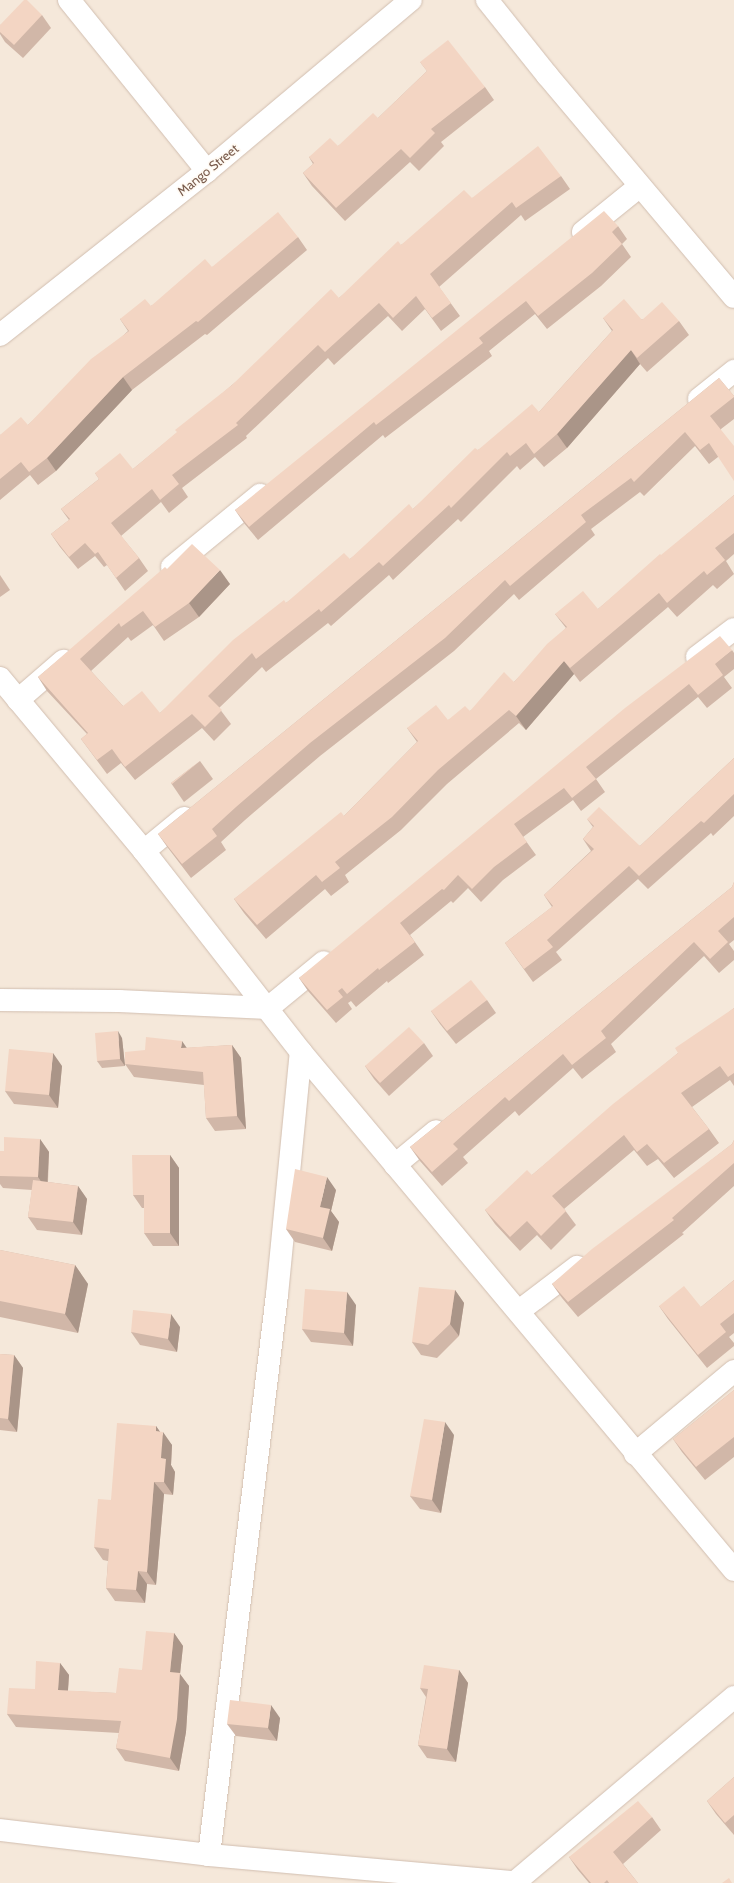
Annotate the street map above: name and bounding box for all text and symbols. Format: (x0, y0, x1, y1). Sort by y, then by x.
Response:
street label: Mango Street (174, 141, 242, 199)

